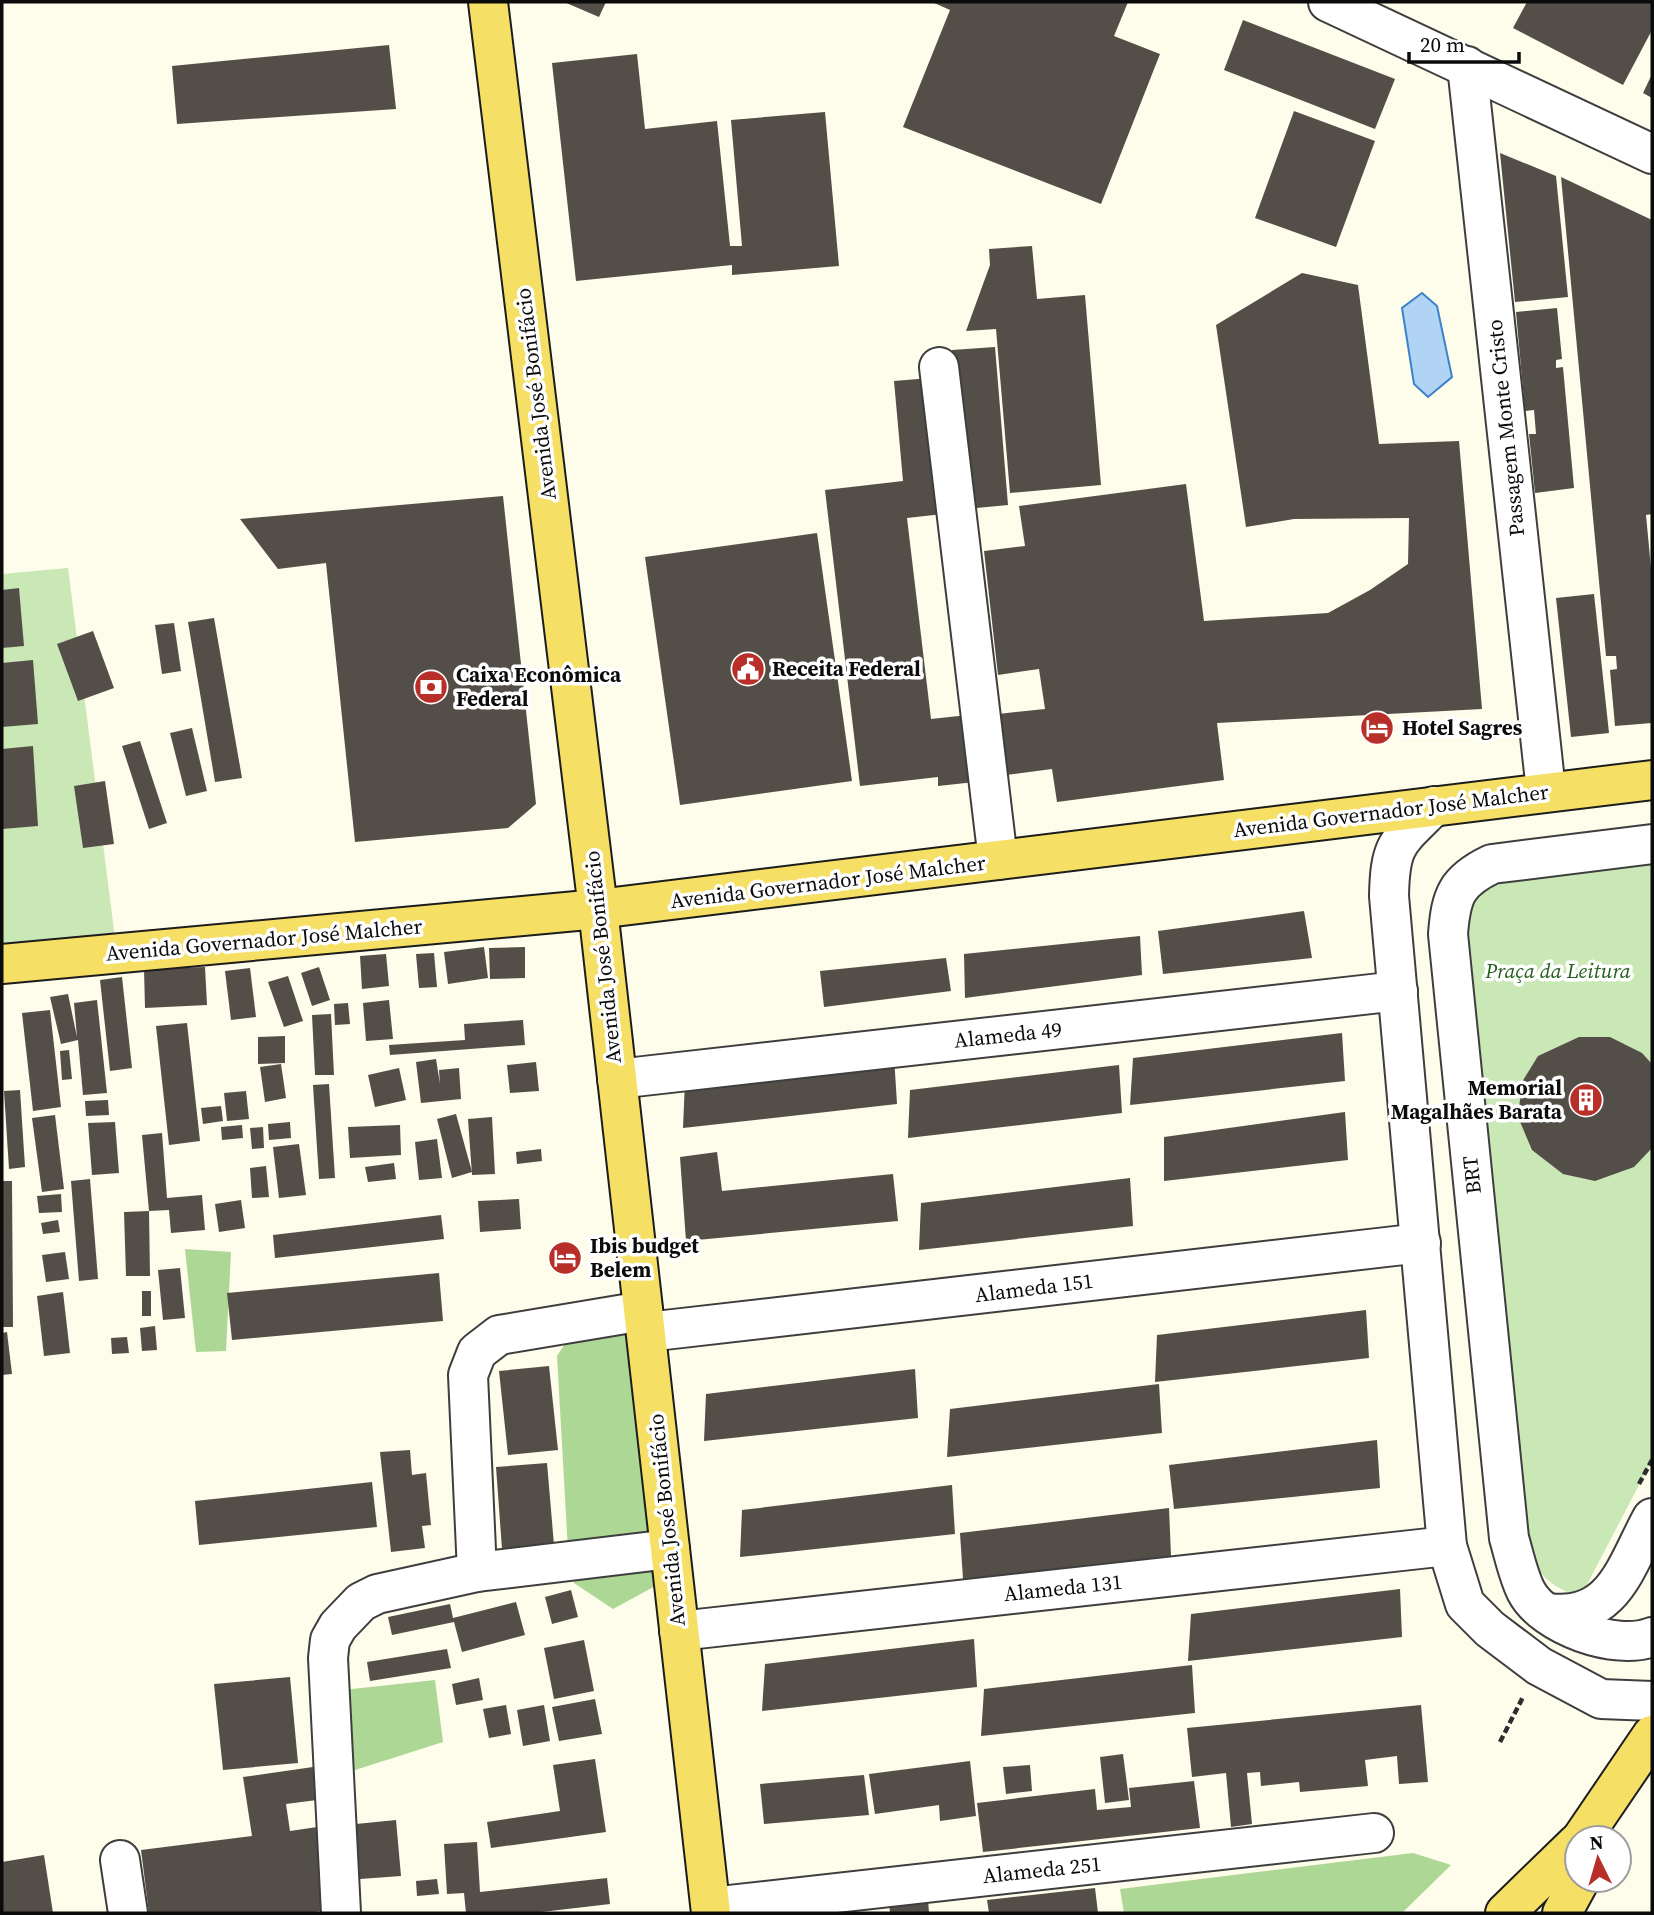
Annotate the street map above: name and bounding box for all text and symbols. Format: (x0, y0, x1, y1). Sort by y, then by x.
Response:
scale bar (1409, 21, 1519, 65)
text: 20 m (1420, 30, 1465, 59)
street label: Avenida José Bonifácio (508, 286, 563, 502)
street label: Passagem Monte Cristo (1480, 318, 1531, 538)
public building icon: Receita Federal (729, 650, 767, 688)
place label: Receita Federal (772, 654, 921, 683)
place label: Caixa Econômica Federal (456, 660, 622, 713)
bank icon: Caixa Econômica Federal (412, 668, 450, 706)
hotel icon: Hotel Sagres (1358, 709, 1396, 747)
place label: Hotel Sagres (1402, 713, 1523, 742)
street label: Avenida Governador José Malcher (1232, 777, 1550, 844)
street label: Avenida Governador José Malcher (669, 848, 987, 915)
street label: Avenida José Bonifácio (577, 849, 628, 1065)
street label: Avenida Governador José Malcher (105, 911, 423, 968)
park label: Praça da Leitura (1484, 956, 1631, 985)
street label: Alameda 49 (952, 1014, 1063, 1055)
place label: Memorial Magalhães Barata (1391, 1073, 1563, 1126)
building icon: Memorial Magalhães Barata (1567, 1081, 1605, 1119)
street label: BRT (1455, 1154, 1488, 1196)
place label: Ibis budget Belem (590, 1231, 699, 1284)
hotel icon: Ibis budget Belem (546, 1239, 584, 1277)
street label: Alameda 151 (973, 1266, 1095, 1309)
street label: Avenida José Bonifácio (641, 1412, 692, 1628)
street label: Alameda 131 (1002, 1567, 1124, 1608)
north arrow (1563, 1824, 1633, 1894)
text: N (1588, 1828, 1605, 1856)
street label: Alameda 251 (981, 1849, 1103, 1890)

